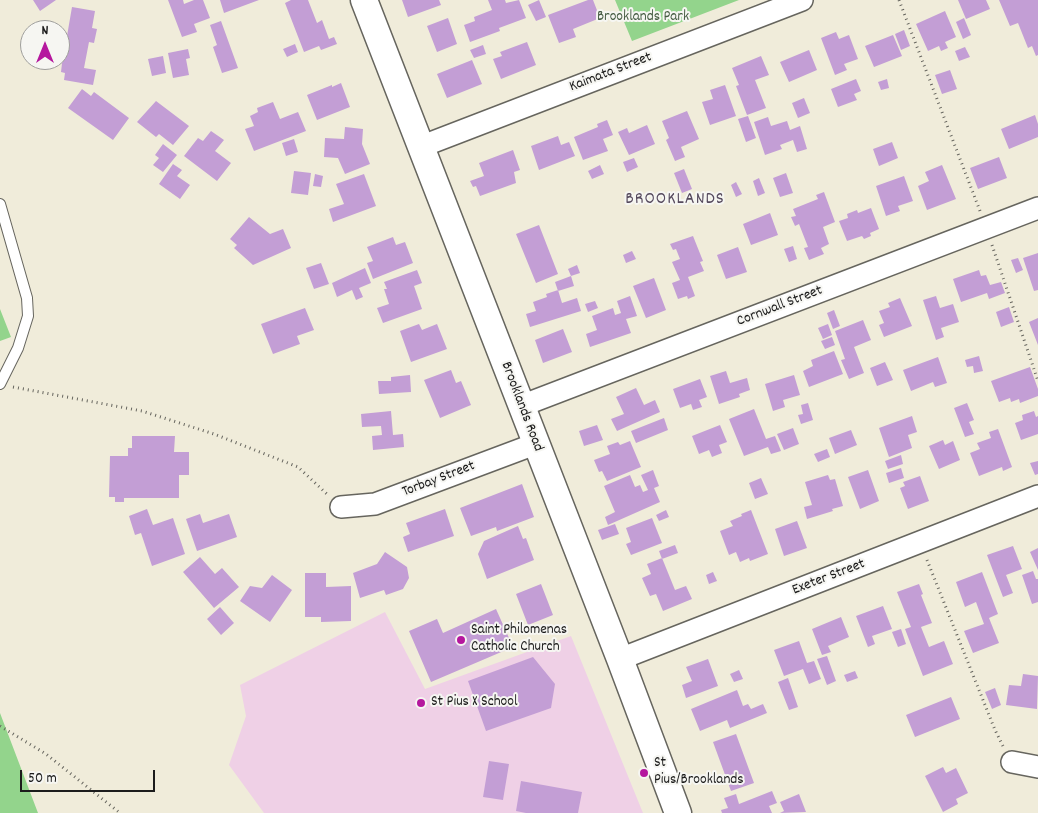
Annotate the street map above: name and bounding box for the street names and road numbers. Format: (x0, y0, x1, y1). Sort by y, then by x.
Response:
street label: Kaimata Street (567, 49, 655, 97)
street label: Cornwall Street (735, 282, 825, 332)
street label: Brooklands Road (496, 360, 546, 454)
street label: Torbay Street (400, 458, 478, 502)
street label: Exeter Street (790, 556, 868, 600)

